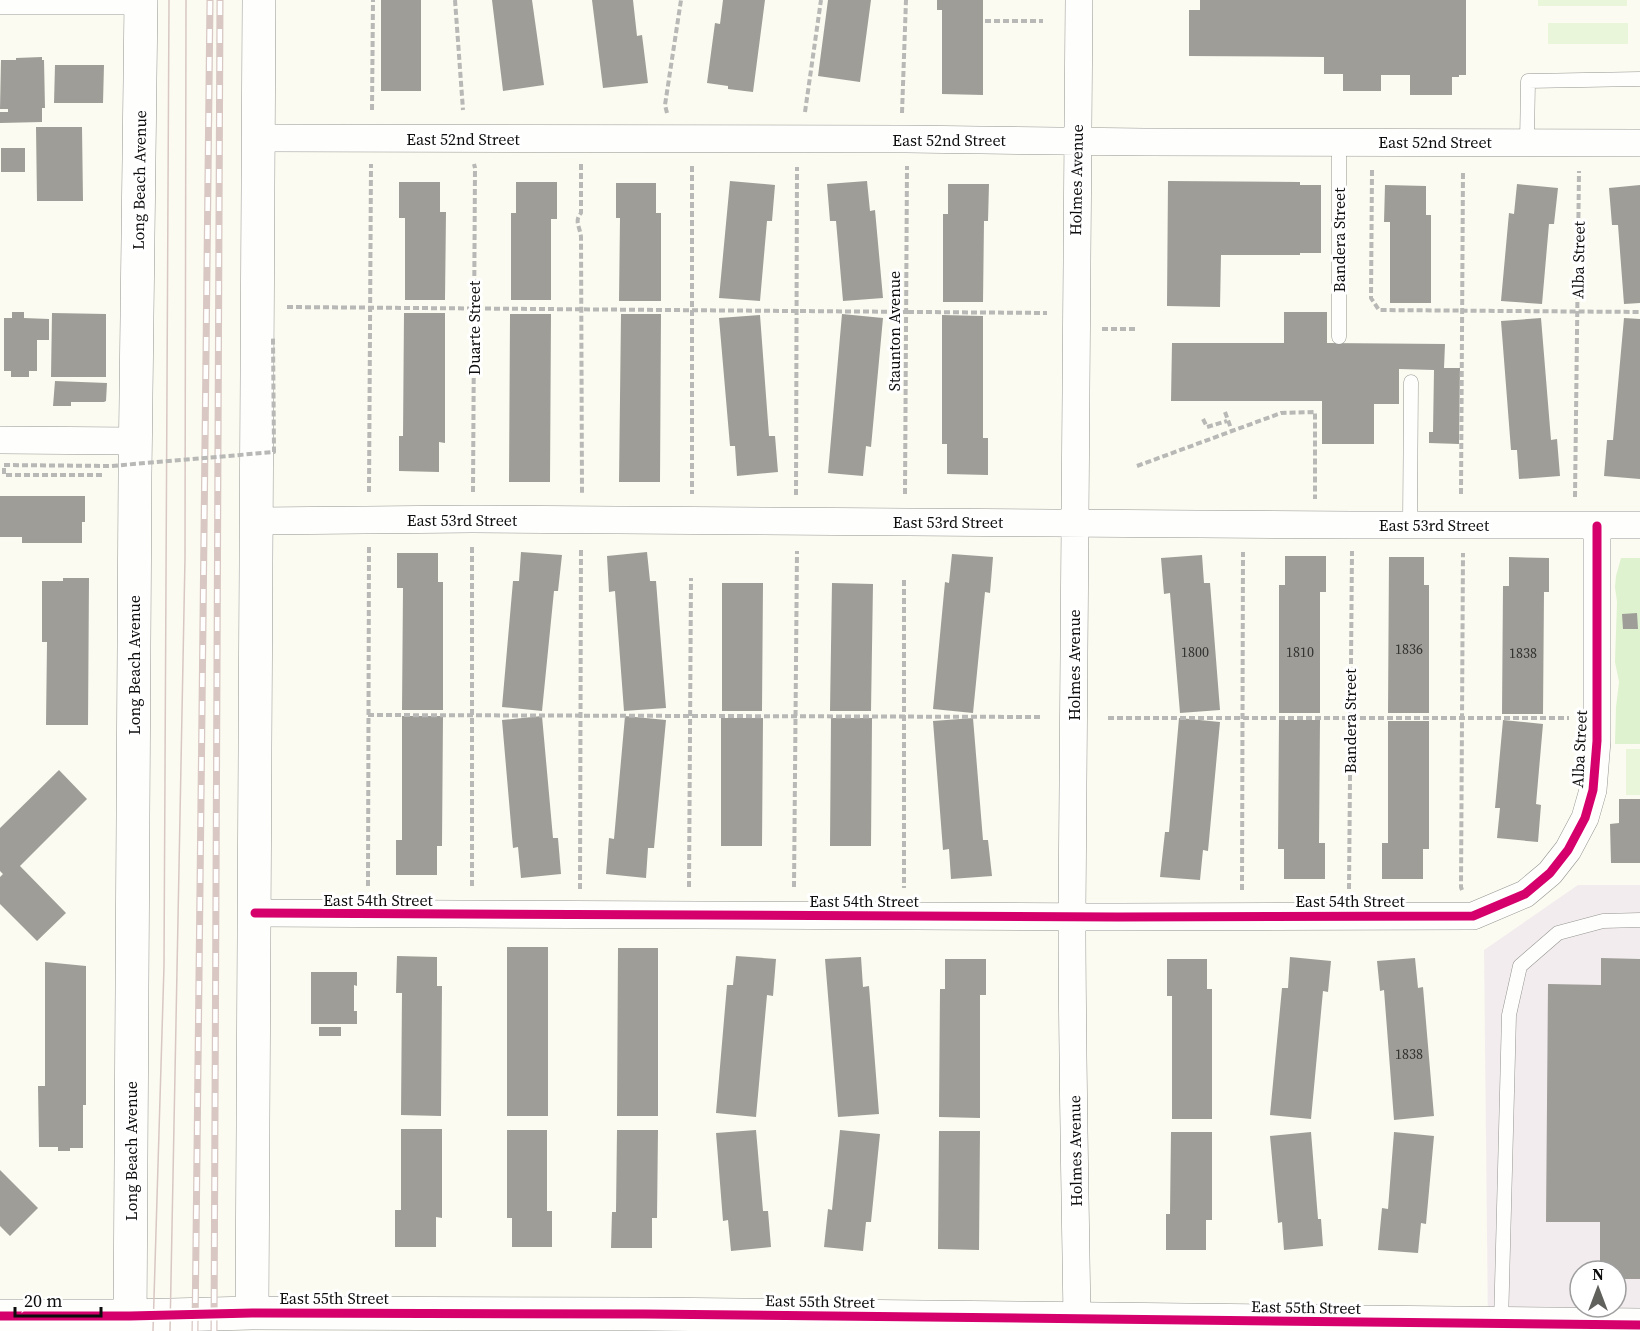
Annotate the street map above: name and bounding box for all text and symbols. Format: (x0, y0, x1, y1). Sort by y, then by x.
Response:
street label: Long Beach Avenue (127, 110, 151, 250)
street label: Holmes Avenue (1064, 124, 1088, 236)
street label: East 52nd Street (406, 128, 521, 150)
street label: East 52nd Street (892, 129, 1007, 151)
street label: East 52nd Street (1378, 131, 1493, 153)
street label: Bandera Street (1328, 187, 1350, 292)
street label: Alba Street (1566, 220, 1590, 299)
street label: Staunton Avenue (883, 271, 905, 391)
street label: Duarte Street (463, 280, 485, 375)
street label: East 53rd Street (407, 509, 518, 531)
street label: East 53rd Street (893, 511, 1004, 533)
street label: East 53rd Street (1379, 514, 1490, 536)
street label: Long Beach Avenue (123, 595, 145, 735)
street label: Holmes Avenue (1063, 609, 1085, 721)
house number: 1836 (1395, 639, 1423, 659)
house number: 1800 (1181, 642, 1209, 662)
house number: 1810 (1286, 642, 1314, 662)
house number: 1838 (1509, 643, 1537, 663)
street label: Bandera Street (1339, 668, 1361, 773)
street label: Alba Street (1566, 709, 1592, 788)
street label: East 54th Street (323, 889, 434, 911)
street label: East 54th Street (809, 890, 920, 912)
street label: East 54th Street (1295, 890, 1406, 912)
house number: 1838 (1395, 1044, 1423, 1064)
street label: Long Beach Avenue (120, 1081, 142, 1221)
street label: Holmes Avenue (1063, 1095, 1087, 1207)
north arrow (1568, 1259, 1628, 1319)
text: N (1592, 1263, 1604, 1285)
scale bar (15, 1280, 100, 1318)
street label: East 55th Street (279, 1287, 390, 1309)
text: 20 m (24, 1288, 62, 1313)
street label: East 55th Street (765, 1289, 876, 1313)
street label: East 55th Street (1251, 1295, 1362, 1319)

